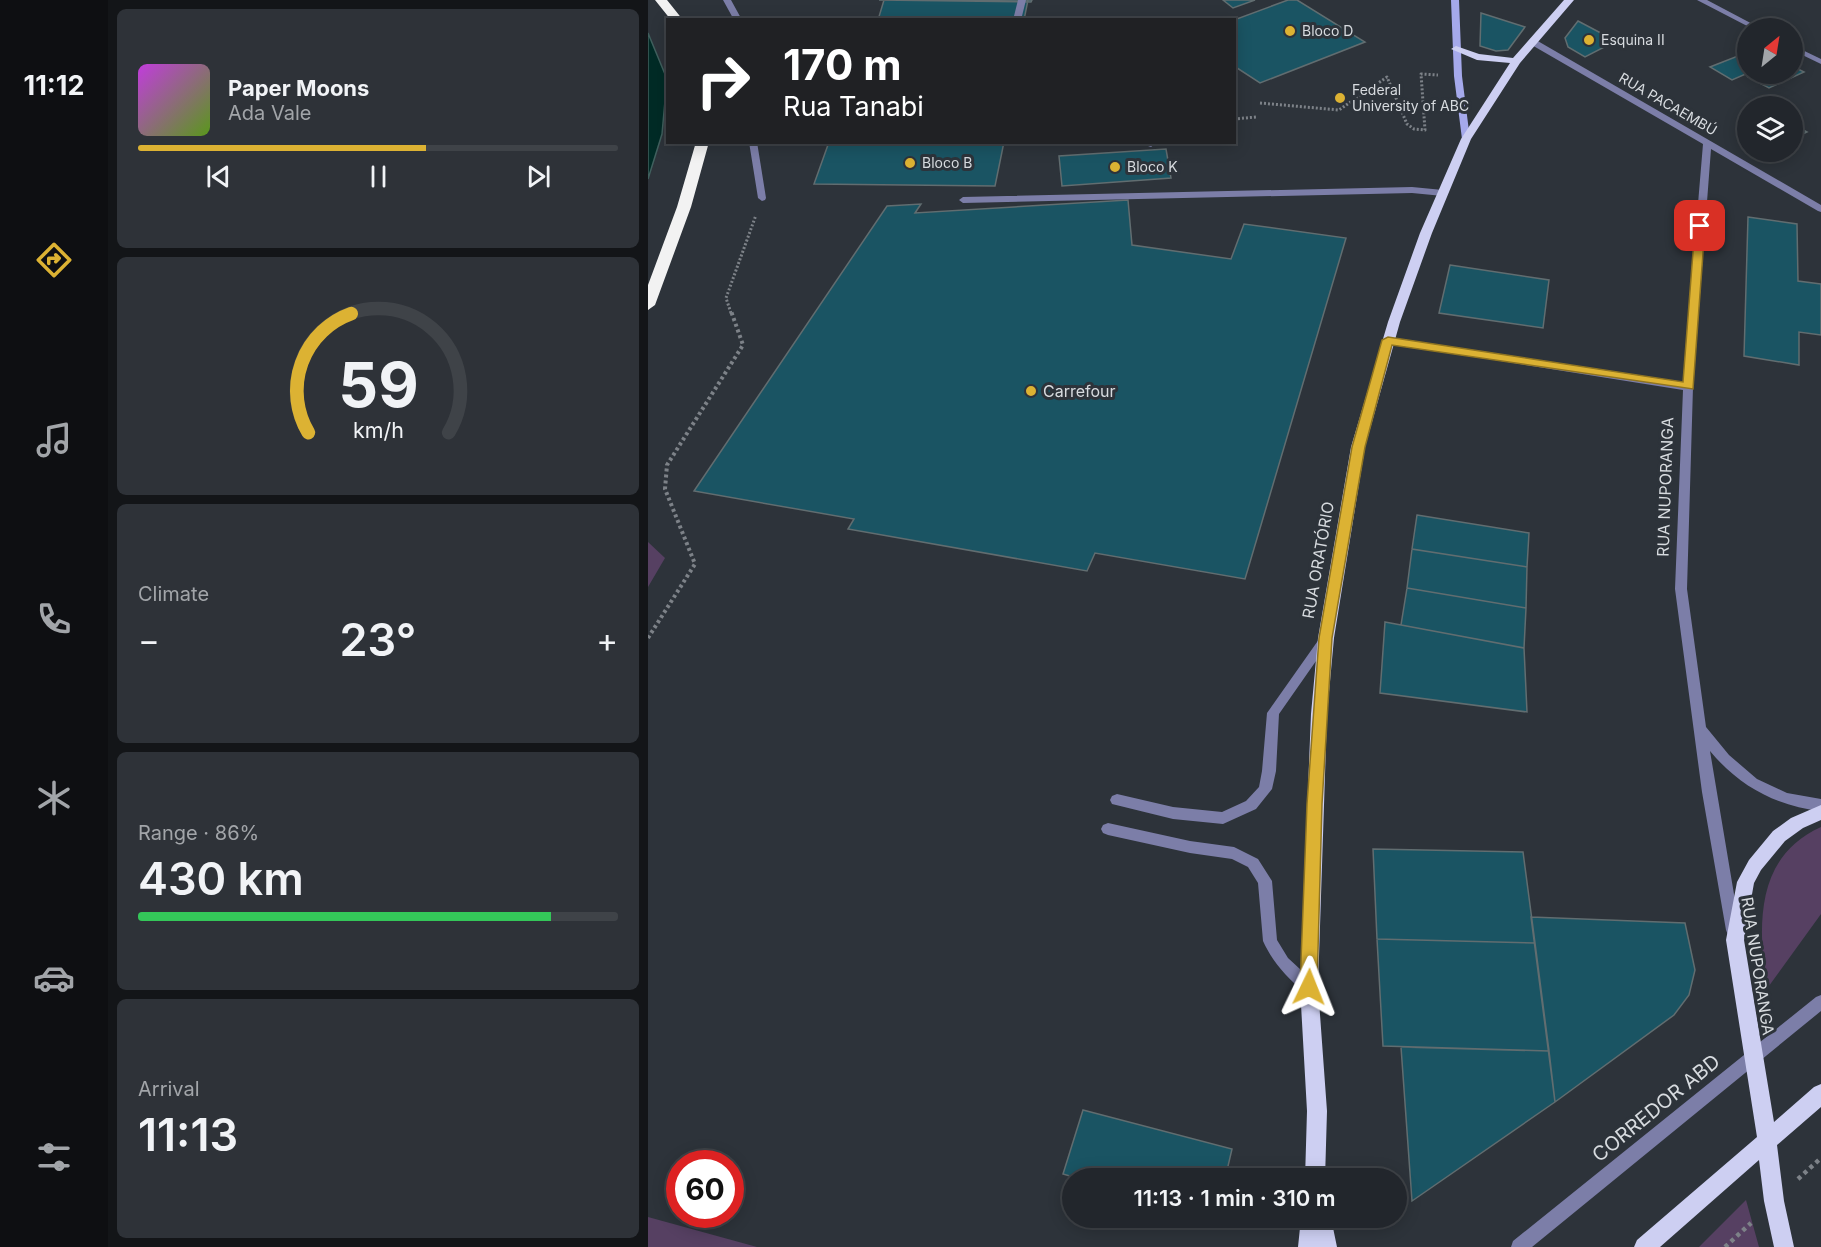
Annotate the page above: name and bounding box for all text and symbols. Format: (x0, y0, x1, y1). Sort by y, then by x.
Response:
north arrow (1737, 18, 1803, 84)
map controls (1737, 18, 1803, 162)
place label: Bloco D (1302, 22, 1353, 39)
marker: Bloco D (1283, 24, 1297, 38)
place label: Esquina II (1601, 31, 1665, 48)
marker: Esquina II (1582, 33, 1596, 47)
text: 170 m (783, 39, 901, 90)
icon: right (684, 42, 762, 120)
text: 11:12 (24, 69, 84, 102)
street label: RUA PACAEMBÚ (1616, 69, 1720, 138)
text: Paper Moons (228, 75, 369, 101)
place label: Federal University of ABC (1352, 81, 1469, 114)
text: Rua Tanabi (783, 90, 924, 123)
marker: Federal University of ABC (1333, 91, 1347, 105)
button: layers (1737, 96, 1803, 162)
text: Ada Vale (228, 101, 311, 125)
place label: Bloco B (922, 154, 972, 171)
marker: Bloco B (903, 156, 917, 170)
place label: Bloco K (1127, 158, 1178, 175)
icon: previous (202, 160, 235, 193)
icon: pause (362, 160, 395, 193)
icon: next (522, 160, 555, 193)
marker: Bloco K (1108, 160, 1122, 174)
pin (1674, 200, 1725, 251)
icon: arrive (1683, 209, 1716, 242)
icon: directions (33, 239, 75, 281)
text: 59 (338, 347, 418, 422)
place label: Carrefour (1043, 381, 1116, 401)
marker: Carrefour (1024, 384, 1038, 398)
text: km/h (353, 417, 403, 443)
street label: RUA NUPORANGA (1653, 417, 1677, 557)
icon: music (33, 419, 75, 461)
street label: RUA ORATÓRIO (1298, 500, 1338, 620)
text: Climate (138, 582, 209, 606)
icon: phone (33, 598, 75, 640)
text: 23° (340, 612, 416, 667)
text: − (138, 620, 160, 660)
text: + (596, 620, 618, 660)
icon: climate (33, 777, 75, 819)
text: Range · 86% (138, 821, 259, 845)
text: 430 km (138, 851, 304, 906)
street label: RUA NUPORANGA (1737, 895, 1779, 1037)
position arrow (1277, 955, 1341, 1019)
icon: car (33, 957, 75, 999)
street label: CORREDOR ABD (1587, 1049, 1725, 1167)
text: Arrival (138, 1077, 200, 1101)
text: 11:13 (138, 1107, 238, 1162)
icon: filters (33, 1136, 75, 1178)
speed limit sign: 60 (666, 1150, 744, 1228)
text: 11:13 · 1 min · 310 m (1133, 1185, 1336, 1211)

